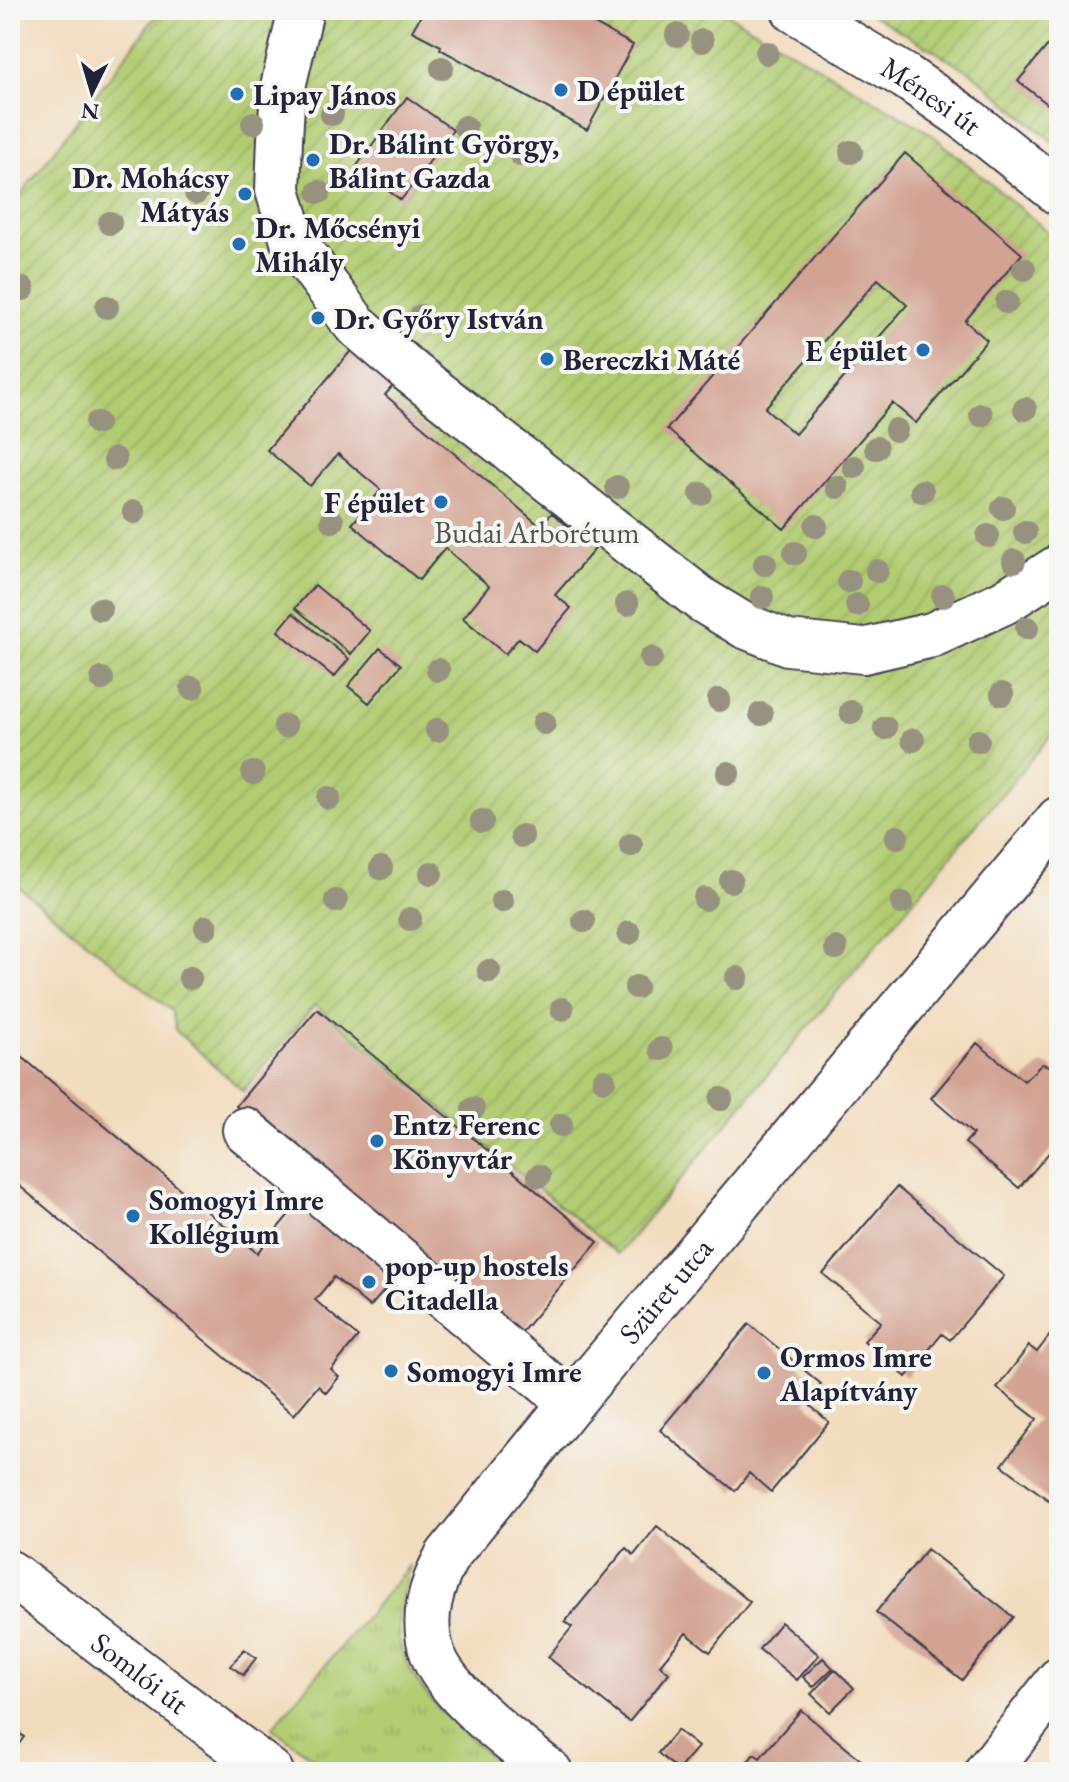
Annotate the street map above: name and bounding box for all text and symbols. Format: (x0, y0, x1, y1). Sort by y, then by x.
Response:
street label: Ménesi út (874, 47, 991, 144)
north arrow (52, 52, 132, 132)
place label: D épület (577, 71, 685, 110)
place label: Lipay János (253, 75, 396, 114)
marker: D épület (552, 81, 570, 99)
marker: Lipay János (228, 85, 246, 103)
text: N (80, 96, 100, 127)
place label: Dr. Bálint György, Bálint Gazda (329, 124, 559, 197)
marker: Dr. Bálint György, Bálint Gazda (304, 151, 322, 169)
place label: Dr. Mohácsy Mátyás (72, 158, 230, 231)
marker: Dr. Mohácsy Mátyás (236, 185, 254, 203)
place label: Dr. Mőcsényi Mihály (255, 208, 420, 281)
marker: Dr. Mőcsényi Mihály (230, 235, 248, 253)
place label: Dr. Győry István (334, 299, 544, 338)
marker: Dr. Győry István (309, 309, 327, 327)
place label: E épület (805, 331, 908, 370)
place label: Bereczki Máté (563, 340, 740, 379)
marker: E épület (914, 341, 932, 359)
marker: Bereczki Máté (538, 350, 556, 368)
place label: F épület (324, 483, 426, 522)
marker: F épület (432, 493, 450, 511)
park label: Budai Arborétum (434, 513, 640, 552)
place label: Entz Ferenc Könyvtár (393, 1105, 540, 1178)
marker: Entz Ferenc Könyvtár (368, 1132, 386, 1150)
place label: Somogyi Imre Kollégium (149, 1180, 324, 1253)
marker: Somogyi Imre Kollégium (124, 1207, 142, 1225)
street label: Szüret utca (610, 1229, 721, 1352)
place label: pop-up hostels Citadella (385, 1246, 569, 1319)
marker: pop-up hostels Citadella (360, 1273, 378, 1291)
place label: Ormos Imre Alapítvány (779, 1337, 932, 1410)
place label: Somogyi Imre (407, 1352, 582, 1391)
marker: Somogyi Imre (382, 1362, 400, 1380)
marker: Ormos Imre Alapítvány (755, 1364, 773, 1382)
street label: Somlói út (84, 1623, 198, 1722)

